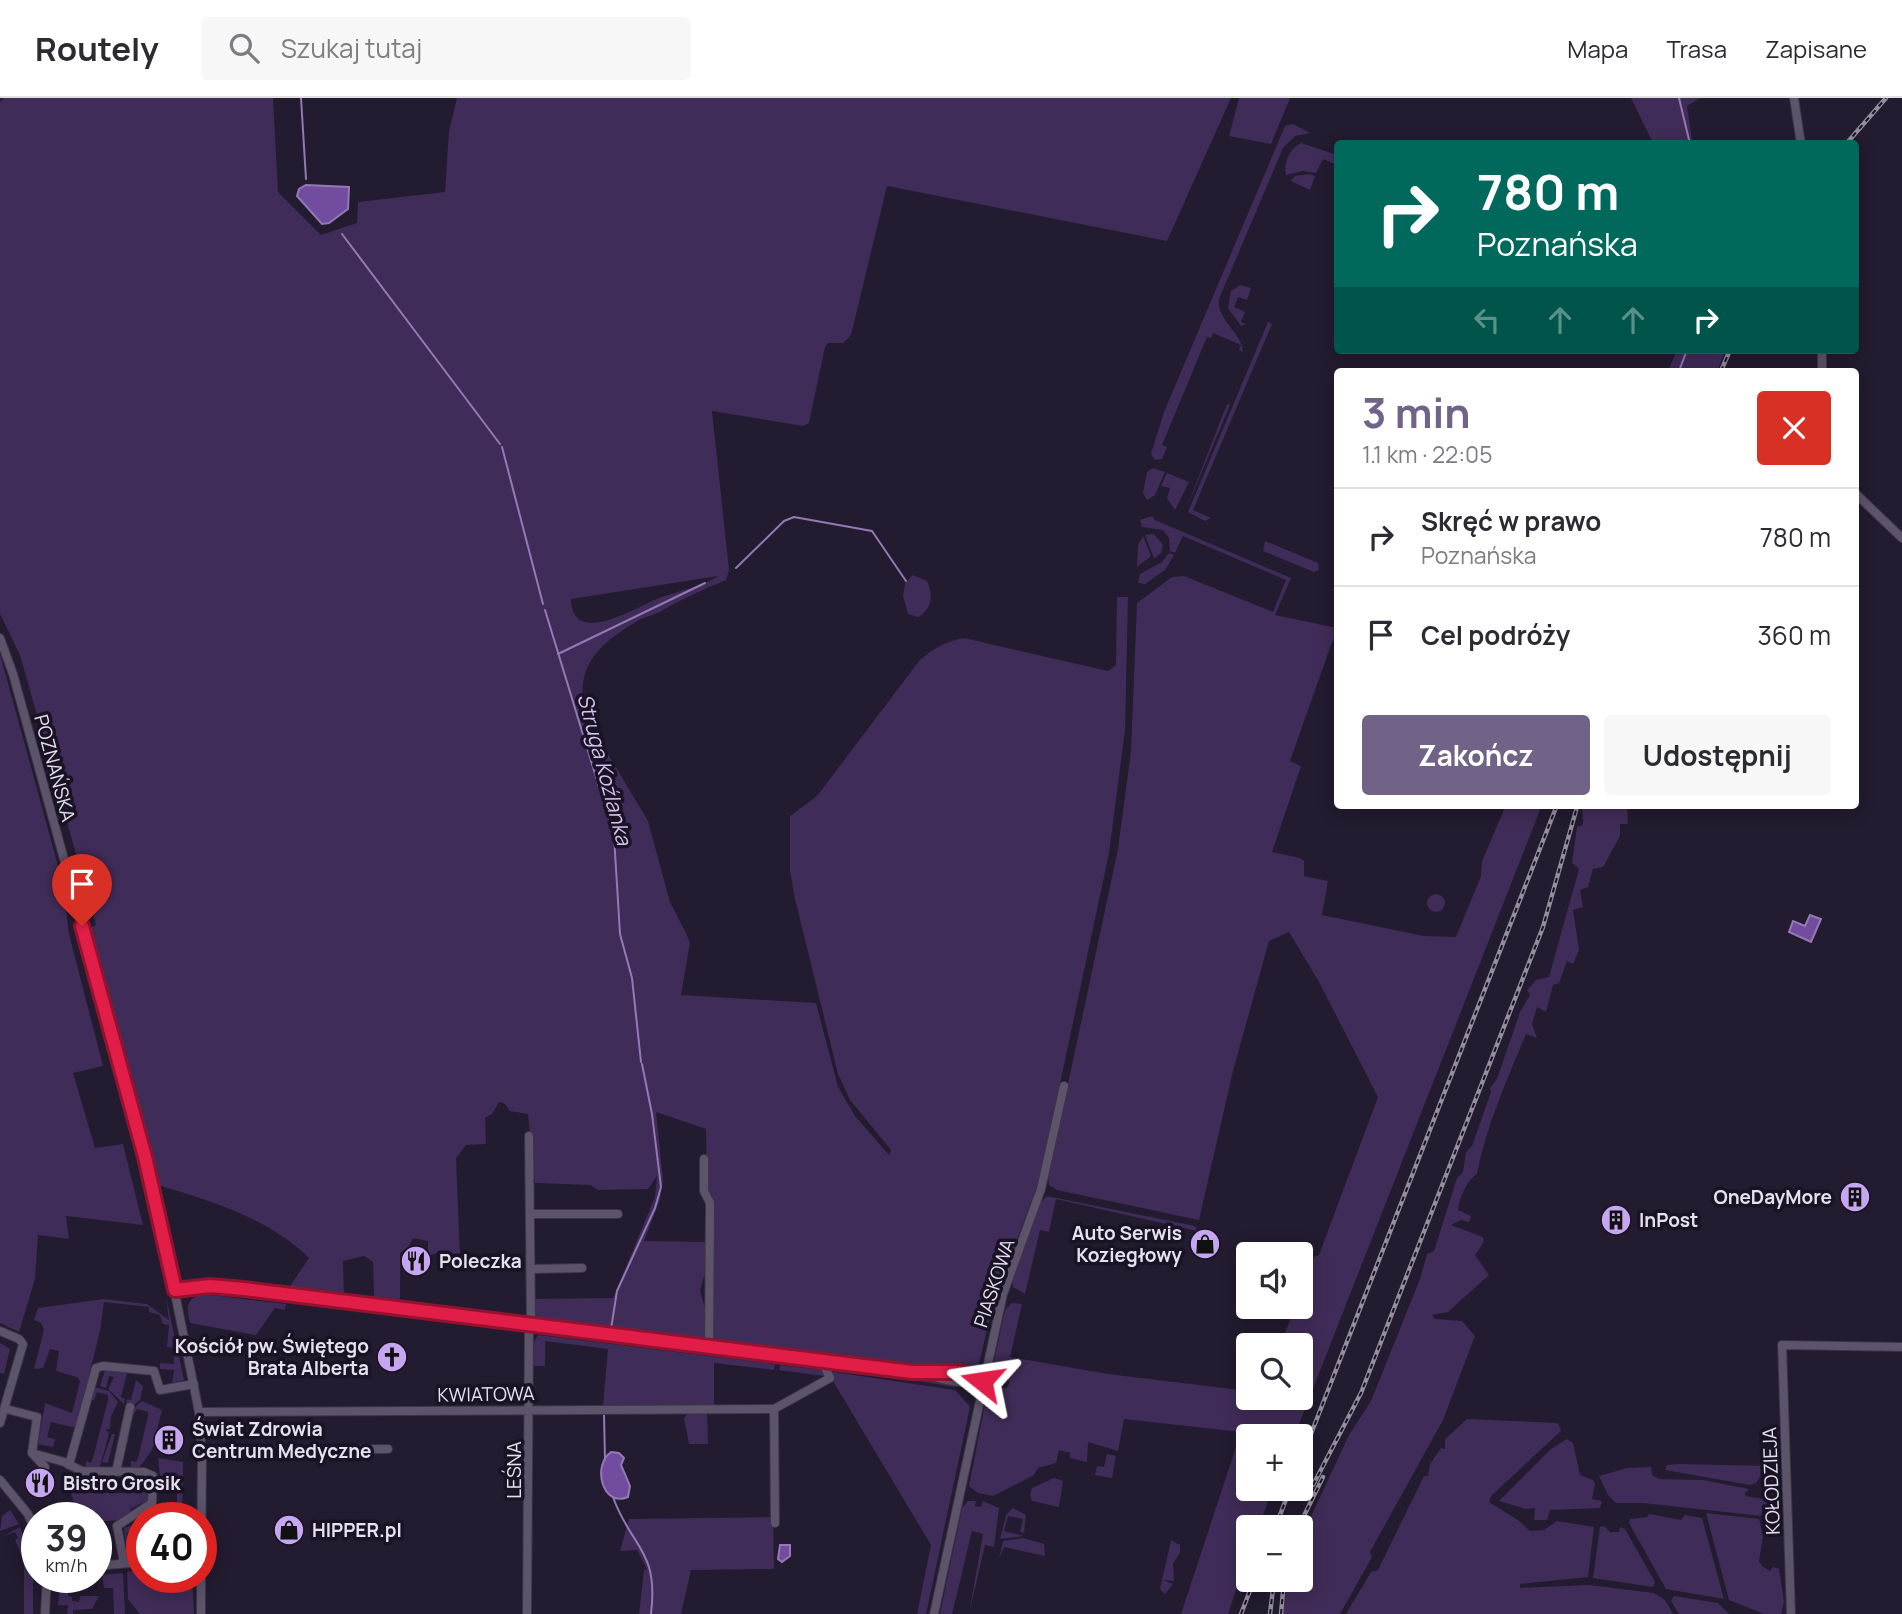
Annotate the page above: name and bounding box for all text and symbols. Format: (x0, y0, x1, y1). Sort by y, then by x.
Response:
search box (201, 17, 691, 80)
text: Routely (35, 26, 159, 71)
icon: search (225, 29, 263, 67)
text: Szukaj tutaj (281, 30, 422, 66)
text: Mapa (1567, 32, 1628, 65)
text: Trasa (1666, 32, 1727, 65)
text: Zapisane (1765, 32, 1867, 65)
text: 780 m (1477, 158, 1619, 225)
icon: right (1362, 168, 1453, 259)
text: Poznańska (1477, 222, 1638, 266)
icon: left (1468, 301, 1506, 339)
icon: ahead (1541, 301, 1579, 339)
icon: ahead (1614, 301, 1652, 339)
icon: right (1687, 301, 1725, 339)
text: 3 min (1362, 383, 1471, 441)
button: close (1757, 391, 1831, 465)
text: 1.1 km · 22:05 (1362, 438, 1492, 470)
text: Skręć w prawo (1421, 503, 1601, 539)
icon: right (1362, 518, 1400, 556)
text: 780 m (1760, 519, 1831, 555)
text: Poznańska (1421, 539, 1537, 571)
icon: arrive (1362, 616, 1400, 654)
text: Cel podróży (1421, 617, 1570, 653)
text: 360 m (1757, 617, 1831, 653)
water label: Struga Koźlanka (571, 690, 639, 849)
street label: POZNAŃSKA (28, 712, 82, 824)
button: Zakończ (1362, 715, 1590, 795)
button: Udostępnij (1604, 715, 1831, 795)
pin (52, 854, 112, 926)
icon: arrive (63, 865, 101, 903)
building icon: OneDayMore (1838, 1180, 1872, 1214)
place label: OneDayMore (1713, 1184, 1832, 1210)
building icon: InPost (1599, 1203, 1633, 1237)
place label: InPost (1639, 1207, 1698, 1233)
place label: Auto Serwis Koziegłowy (1072, 1220, 1182, 1268)
shop icon: Auto Serwis Koziegłowy (1188, 1227, 1222, 1261)
street label: PIASKOWA (967, 1235, 1021, 1331)
map controls (1236, 1242, 1313, 1592)
button: sound (1236, 1242, 1313, 1319)
restaurant icon: Poleczka (399, 1244, 433, 1278)
place label: Poleczka (439, 1248, 522, 1274)
place label: Kościół pw. Świętego Brata Alberta (175, 1333, 369, 1381)
button: search (1236, 1333, 1313, 1410)
church icon: Kościół pw. Świętego Brata Alberta (375, 1340, 409, 1374)
position arrow (945, 1344, 1019, 1418)
street label: KWIATOWA (437, 1380, 535, 1408)
place label: Świat Zdrowia Centrum Medyczne (192, 1416, 372, 1464)
building icon: Świat Zdrowia Centrum Medyczne (152, 1423, 186, 1457)
button: + (1236, 1424, 1313, 1501)
street label: KOŁODZIEJA (1756, 1427, 1786, 1535)
street label: LEŚNA (501, 1441, 527, 1499)
restaurant icon: Bistro Grosik (23, 1466, 57, 1500)
place label: Bistro Grosik (63, 1470, 181, 1496)
speed limit sign: 40 (126, 1502, 217, 1593)
shop icon: HIPPER.pl (272, 1513, 306, 1547)
text: 39 (45, 1514, 88, 1562)
button: − (1236, 1515, 1313, 1592)
place label: HIPPER.pl (312, 1517, 402, 1543)
text: km/h (46, 1553, 87, 1577)

